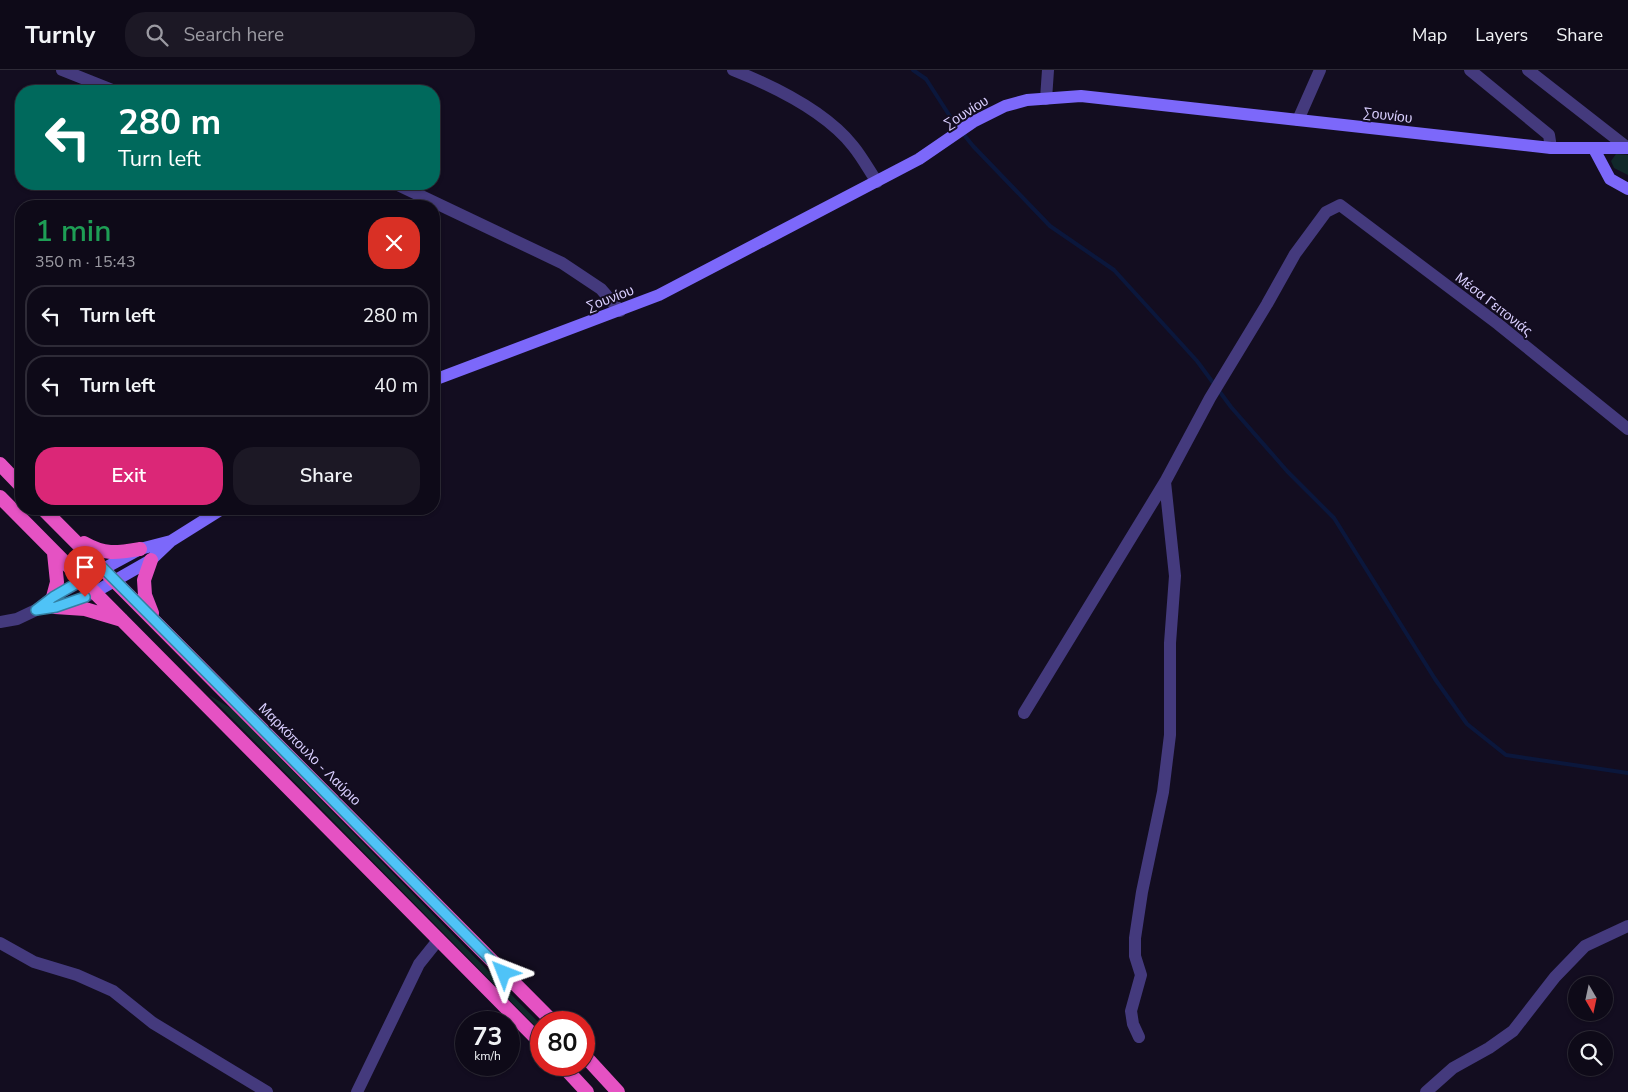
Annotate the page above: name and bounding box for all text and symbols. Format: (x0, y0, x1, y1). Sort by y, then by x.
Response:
search box (125, 12, 475, 57)
text: Turnly (25, 19, 95, 51)
icon: search (143, 21, 171, 49)
text: Search here (183, 22, 284, 48)
text: Map (1412, 23, 1447, 47)
text: Layers (1475, 23, 1528, 47)
text: Share (1556, 23, 1603, 47)
street label: Σουνίου (940, 91, 992, 134)
text: 280 m (118, 99, 221, 146)
street label: Σουνίου (1362, 103, 1414, 128)
icon: left (35, 105, 100, 170)
text: Turn left (118, 144, 201, 174)
text: 1 min (35, 211, 111, 252)
button: close (368, 217, 420, 269)
text: 350 m · 15:43 (35, 251, 136, 273)
street label: Μέσα Γειτονιάς (1451, 268, 1537, 341)
street label: Σουνίου (584, 281, 637, 316)
icon: left (37, 302, 65, 330)
text: Turn left (80, 303, 155, 329)
text: 280 m (363, 303, 418, 329)
icon: left (37, 372, 65, 400)
text: Turn left (80, 373, 155, 399)
text: 40 m (374, 373, 418, 399)
button: Exit (35, 447, 223, 505)
button: Share (233, 447, 420, 505)
pin (64, 546, 106, 597)
icon: arrive (71, 553, 99, 581)
street label: Μαρκόπουλο - Λαύριο (254, 699, 365, 810)
position arrow (477, 946, 529, 998)
north arrow (1568, 976, 1612, 1021)
map controls (1568, 976, 1613, 1076)
speed limit sign: 80 (530, 1011, 595, 1076)
text: 73 (472, 1020, 503, 1054)
button: search (1568, 1031, 1613, 1076)
text: km/h (474, 1048, 501, 1064)

